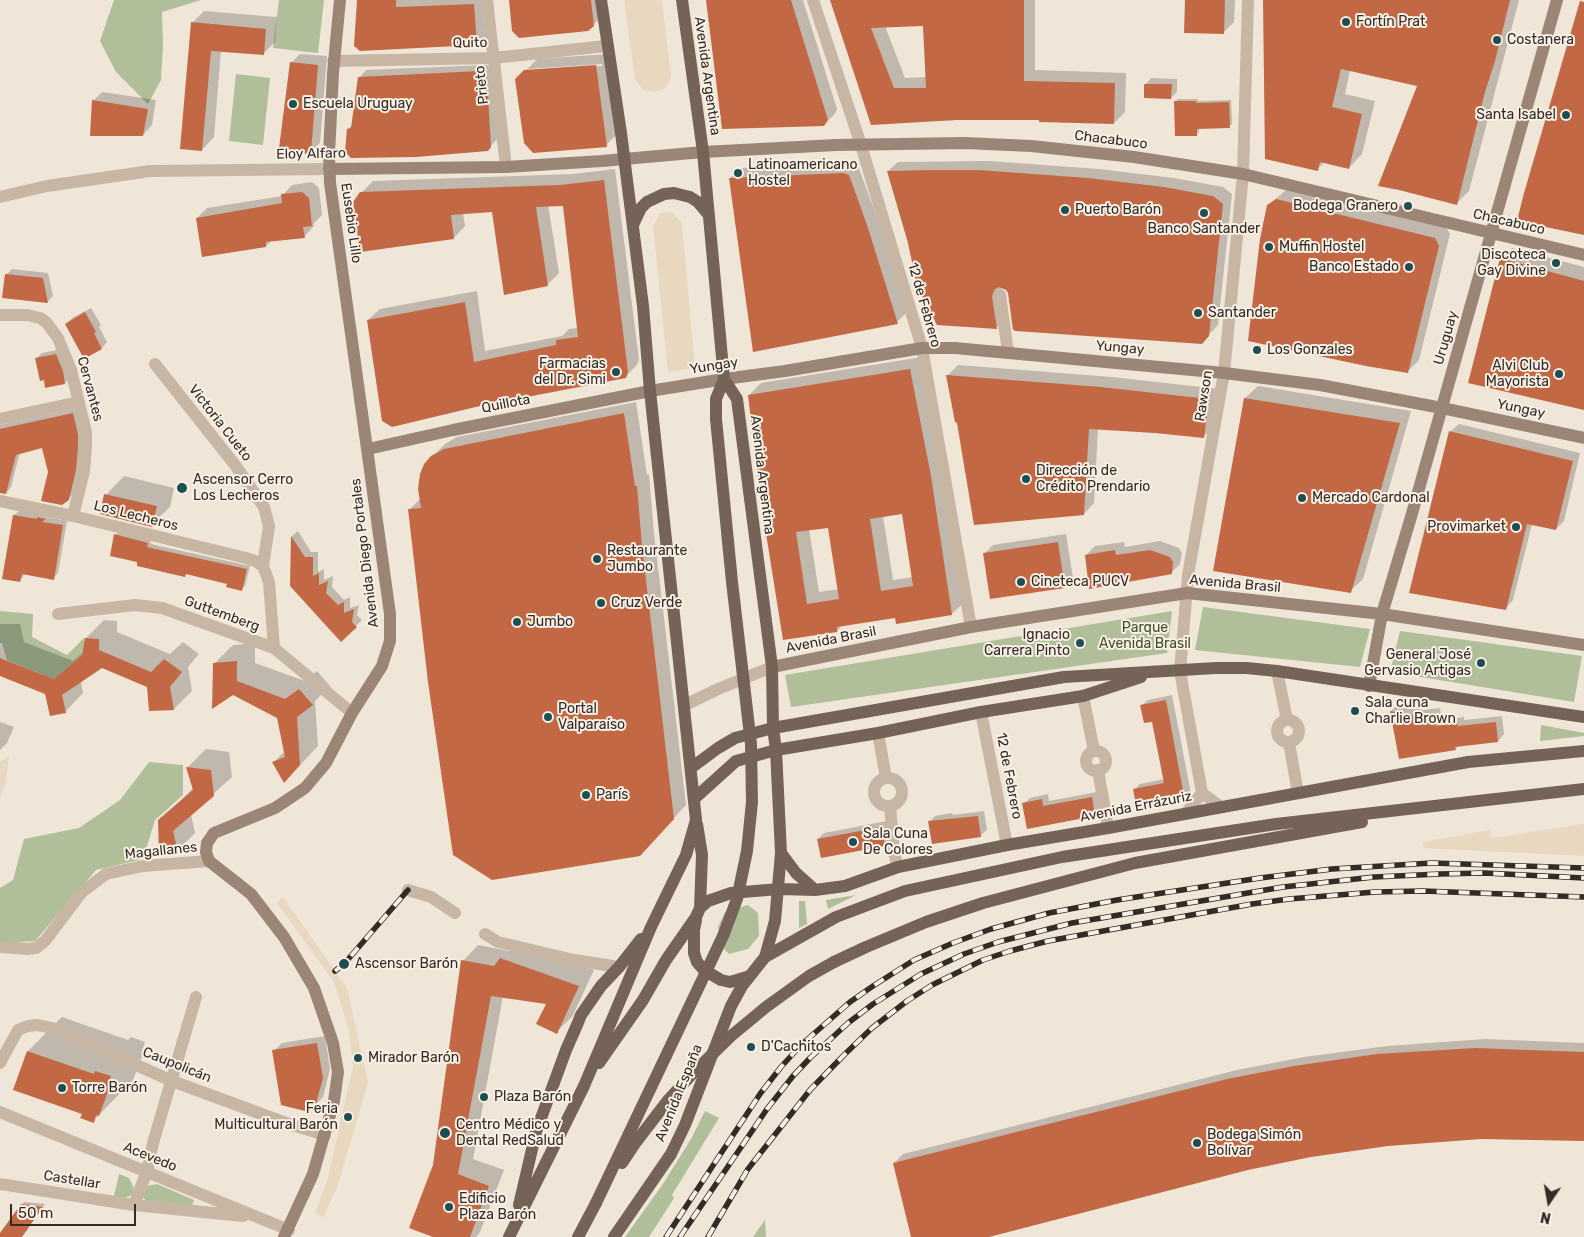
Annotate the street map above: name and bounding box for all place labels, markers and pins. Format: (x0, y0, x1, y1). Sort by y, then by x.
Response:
place label: Fortín Prat (1356, 14, 1425, 30)
marker: Fortín Prat (1340, 16, 1352, 28)
place label: Costanera (1507, 32, 1574, 48)
marker: Costanera (1491, 34, 1503, 46)
place label: Escuela Uruguay (303, 96, 413, 112)
marker: Escuela Uruguay (287, 98, 299, 110)
place label: Santa Isabel (1476, 107, 1556, 123)
marker: Santa Isabel (1560, 109, 1572, 121)
place label: Latinoamericano Hostel (748, 157, 858, 190)
marker: Latinoamericano Hostel (732, 167, 744, 179)
place label: Bodega Granero (1293, 198, 1398, 214)
marker: Bodega Granero (1402, 200, 1414, 212)
place label: Puerto Barón (1075, 202, 1161, 218)
marker: Puerto Barón (1059, 204, 1071, 216)
marker: Banco Santander (1198, 207, 1210, 219)
place label: Banco Santander (1148, 221, 1260, 237)
place label: Muffin Hostel (1279, 239, 1364, 255)
marker: Muffin Hostel (1263, 241, 1275, 253)
place label: Discoteca Gay Divine (1477, 247, 1546, 280)
marker: Discoteca Gay Divine (1550, 257, 1562, 269)
place label: Banco Estado (1309, 259, 1399, 275)
marker: Banco Estado (1403, 261, 1415, 273)
place label: Santander (1208, 305, 1276, 321)
marker: Santander (1192, 307, 1204, 319)
place label: Los Gonzales (1267, 342, 1353, 358)
marker: Los Gonzales (1251, 344, 1263, 356)
place label: Farmacias del Dr. Simi (534, 356, 606, 388)
place label: Alvi Club Mayorista (1486, 358, 1549, 391)
marker: Farmacias del Dr. Simi (610, 366, 622, 378)
marker: Alvi Club Mayorista (1553, 368, 1565, 380)
place label: Dirección de Crédito Prendario (1036, 463, 1150, 496)
place label: Ascensor Cerro Los Lecheros (193, 472, 293, 504)
marker: Dirección de Crédito Prendario (1020, 473, 1032, 485)
marker: Ascensor Cerro Los Lecheros (175, 481, 189, 495)
place label: Mercado Cardonal (1312, 490, 1430, 506)
marker: Mercado Cardonal (1296, 492, 1308, 504)
place label: Provimarket (1427, 519, 1506, 535)
marker: Provimarket (1510, 521, 1522, 533)
place label: Restaurante Jumbo (607, 543, 687, 576)
marker: Restaurante Jumbo (591, 553, 603, 565)
place label: Cineteca PUCV (1031, 574, 1129, 590)
marker: Cineteca PUCV (1015, 576, 1027, 588)
place label: Cruz Verde (611, 595, 682, 611)
marker: Cruz Verde (595, 597, 607, 609)
place label: Jumbo (527, 614, 573, 630)
marker: Jumbo (511, 616, 523, 628)
place label: Ignacio Carrera Pinto (984, 627, 1070, 660)
marker: Ignacio Carrera Pinto (1074, 637, 1086, 649)
place label: General José Gervasio Artigas (1364, 647, 1471, 680)
marker: General José Gervasio Artigas (1475, 657, 1487, 669)
place label: Sala cuna Charlie Brown (1365, 695, 1456, 728)
place label: Portal Valparaíso (558, 701, 625, 734)
marker: Sala cuna Charlie Brown (1349, 705, 1361, 717)
marker: Portal Valparaíso (542, 711, 554, 723)
place label: París (596, 787, 628, 803)
marker: París (580, 789, 592, 801)
place label: Sala Cuna De Colores (863, 826, 933, 859)
marker: Sala Cuna De Colores (847, 836, 859, 848)
place label: Ascensor Barón (355, 956, 458, 972)
marker: Ascensor Barón (337, 957, 351, 971)
place label: D'Cachitos (761, 1039, 831, 1055)
marker: D'Cachitos (745, 1041, 757, 1053)
place label: Mirador Barón (368, 1050, 459, 1066)
marker: Mirador Barón (352, 1052, 364, 1064)
place label: Torre Barón (72, 1080, 147, 1096)
marker: Torre Barón (56, 1082, 68, 1094)
place label: Plaza Barón (494, 1089, 571, 1105)
marker: Plaza Barón (478, 1091, 490, 1103)
place label: Feria Multicultural Barón (214, 1101, 338, 1134)
marker: Feria Multicultural Barón (342, 1111, 354, 1123)
place label: Centro Médico y Dental RedSalud (456, 1117, 564, 1150)
marker: Centro Médico y Dental RedSalud (438, 1126, 452, 1140)
place label: Bodega Simón Bolívar (1207, 1127, 1301, 1160)
marker: Bodega Simón Bolívar (1191, 1137, 1203, 1149)
place label: Edificio Plaza Barón (459, 1191, 536, 1224)
marker: Edificio Plaza Barón (443, 1201, 455, 1213)

